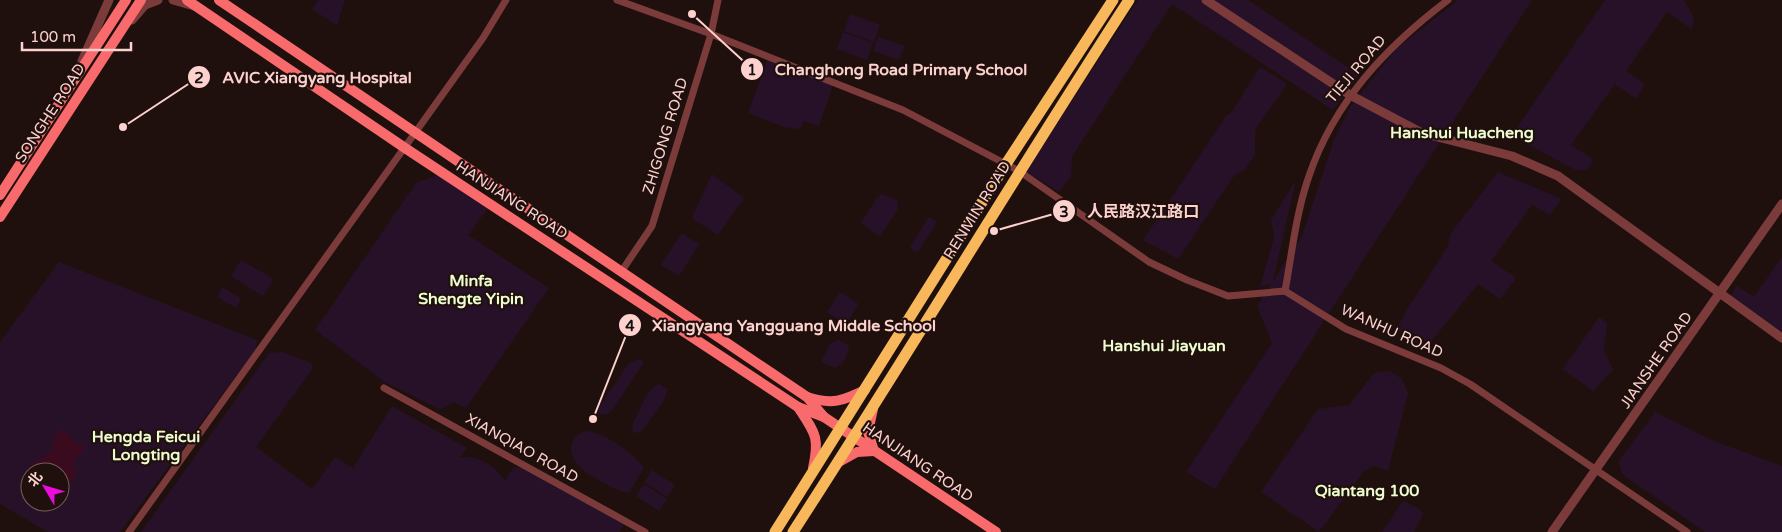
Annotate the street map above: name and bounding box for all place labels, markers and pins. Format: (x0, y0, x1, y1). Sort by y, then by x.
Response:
callout: Changhong Road Primary School (740, 54, 1037, 85)
callout: AVIC Xiangyang Hospital (187, 62, 421, 93)
callout: 人民路汉江路口 (1052, 196, 1209, 227)
callout: Xiangyang Yangguang Middle School (617, 310, 946, 341)

